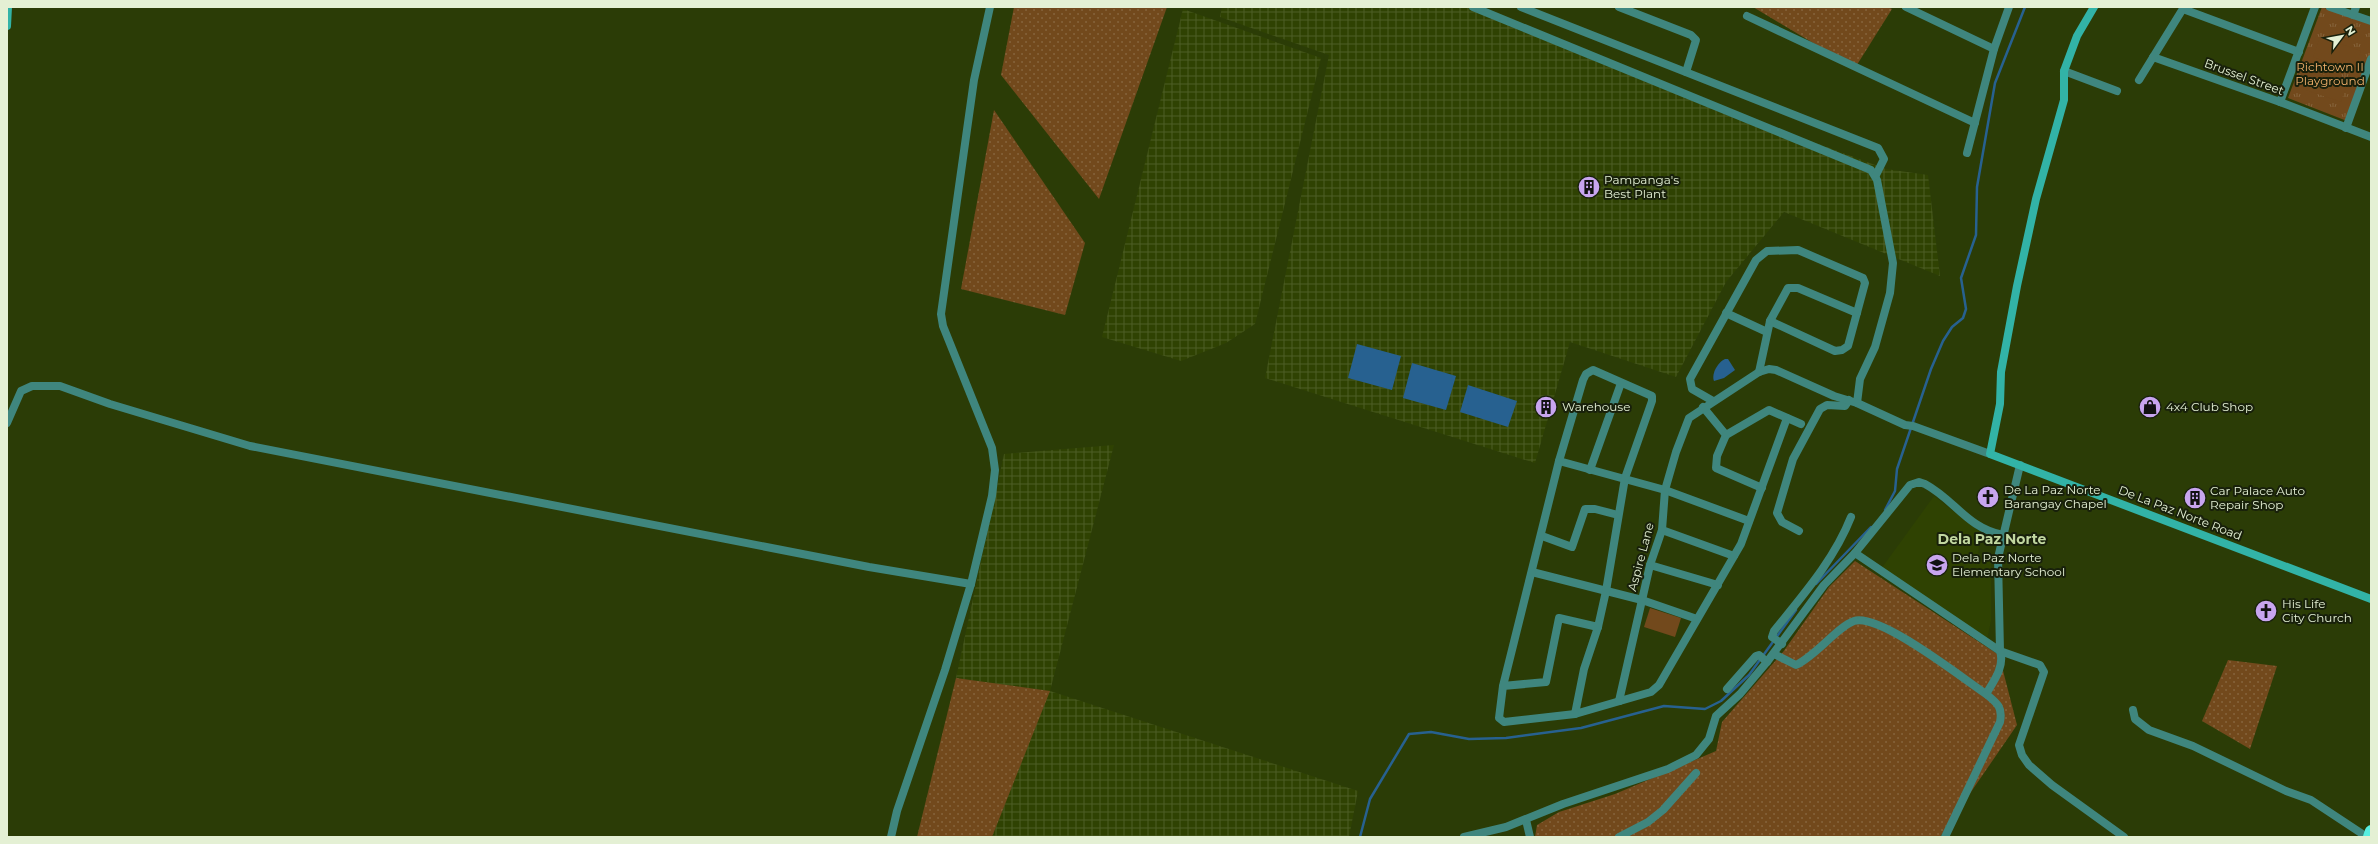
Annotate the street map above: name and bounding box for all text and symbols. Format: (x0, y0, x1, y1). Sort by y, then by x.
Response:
north arrow (2322, 16, 2362, 56)
text: N (2342, 23, 2359, 38)
street label: Brussel Street (2202, 55, 2286, 98)
park label: Richtown II Playground (2295, 59, 2365, 88)
place label: Pampanga's Best Plant (1604, 172, 1679, 201)
building icon: Pampanga's Best Plant (1576, 174, 1602, 200)
building icon: Warehouse (1533, 394, 1559, 420)
shop icon: 4x4 Club Shop (2137, 394, 2163, 420)
place label: Warehouse (1562, 399, 1630, 414)
place label: 4x4 Club Shop (2166, 399, 2253, 414)
place label: De La Paz Norte Barangay Chapel (2004, 482, 2107, 511)
street label: De La Paz Norte Road (2116, 482, 2244, 543)
place label: Car Palace Auto Repair Shop (2210, 483, 2305, 512)
church icon: De La Paz Norte Barangay Chapel (1975, 484, 2001, 510)
building icon: Car Palace Auto Repair Shop (2182, 485, 2208, 511)
street label: Aspire Lane (1624, 521, 1657, 593)
district label: Dela Paz Norte (1938, 530, 2047, 548)
place label: Dela Paz Norte Elementary School (1952, 550, 2065, 579)
school or university icon: Dela Paz Norte Elementary School (1924, 552, 1950, 578)
place label: His Life City Church (2282, 596, 2352, 625)
church icon: His Life City Church (2253, 598, 2279, 624)

